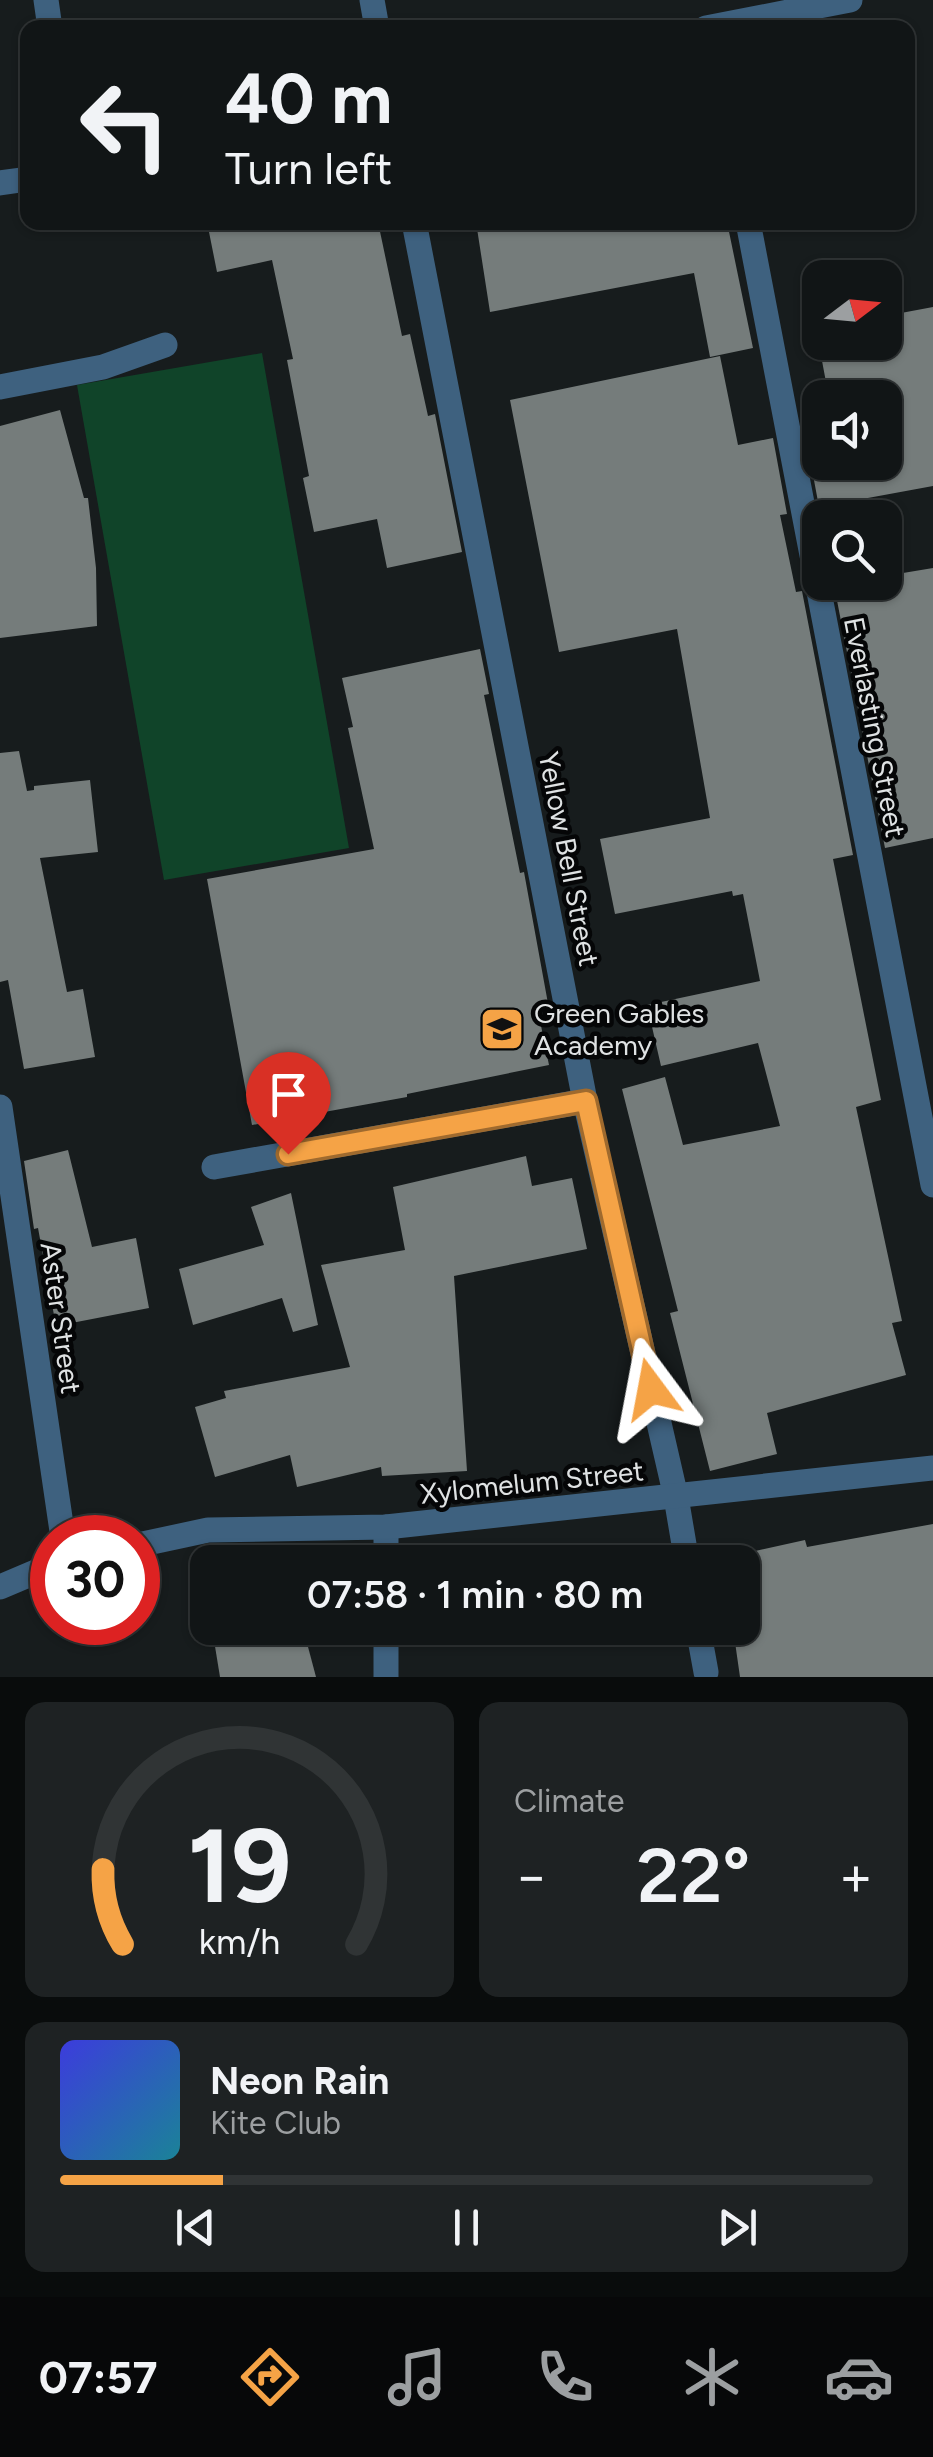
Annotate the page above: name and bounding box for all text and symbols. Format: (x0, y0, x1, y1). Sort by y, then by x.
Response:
text: 40 m (225, 56, 392, 141)
icon: left (60, 60, 190, 190)
text: Turn left (225, 141, 392, 195)
north arrow (802, 260, 902, 360)
map controls (802, 260, 902, 600)
button: sound (802, 380, 902, 480)
button: search (802, 500, 902, 600)
street label: Everlasting Street (837, 614, 913, 840)
street label: Yellow Bell Street (532, 749, 606, 969)
place label: Green Gables Academy (534, 996, 704, 1062)
school or university icon: Green Gables Academy (479, 1006, 525, 1052)
pin (246, 1052, 331, 1155)
icon: arrive (261, 1067, 316, 1122)
street label: Aster Street (34, 1240, 88, 1396)
position arrow (599, 1337, 703, 1441)
street label: Xylomelum Street (419, 1453, 645, 1511)
speed limit sign: 30 (30, 1515, 160, 1645)
text: 07:58 · 1 min · 80 m (307, 1572, 643, 1618)
text: Climate (514, 1782, 625, 1820)
text: 19 (187, 1803, 292, 1928)
text: 22° (637, 1831, 750, 1921)
text: − (514, 1843, 548, 1909)
text: + (839, 1843, 873, 1909)
text: km/h (199, 1920, 280, 1963)
text: Neon Rain (210, 2058, 389, 2104)
text: Kite Club (210, 2104, 341, 2142)
icon: previous (168, 2200, 223, 2255)
icon: pause (439, 2200, 494, 2255)
icon: next (710, 2200, 765, 2255)
icon: directions (235, 2342, 305, 2412)
icon: music (382, 2342, 452, 2412)
icon: phone (530, 2342, 600, 2412)
icon: climate (677, 2342, 747, 2412)
icon: car (824, 2342, 894, 2412)
text: 07:57 (39, 2350, 158, 2404)

